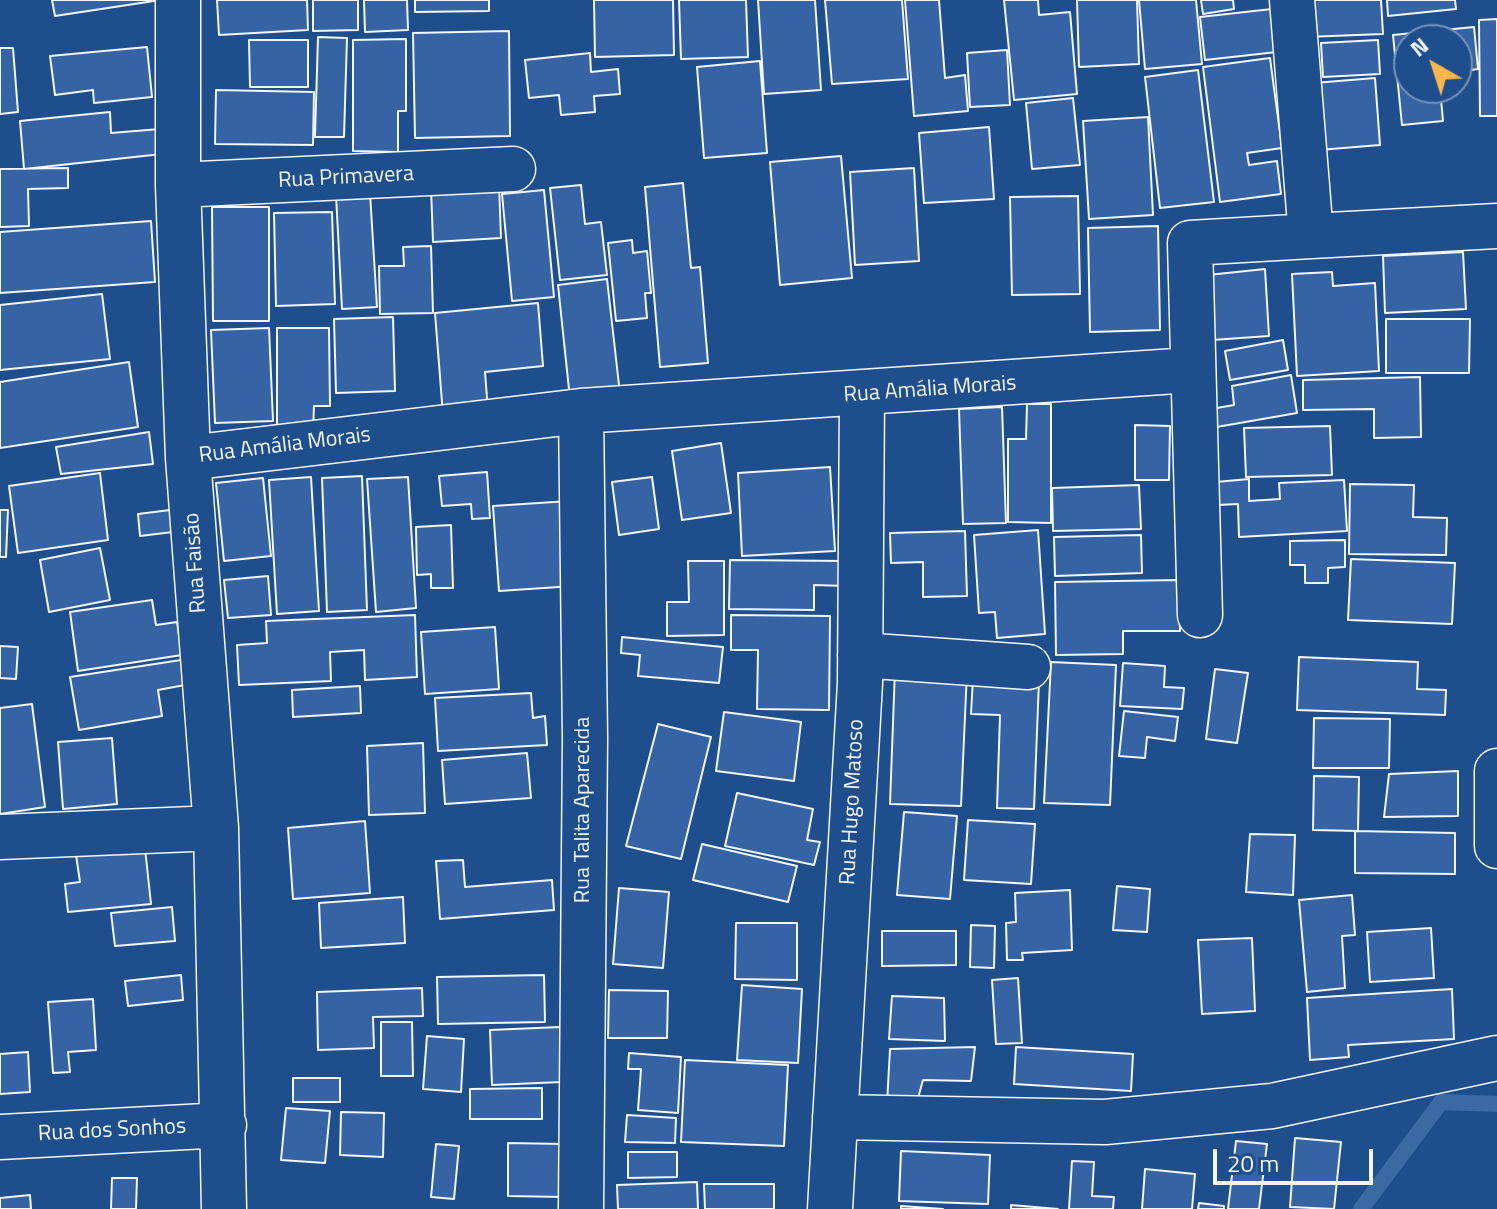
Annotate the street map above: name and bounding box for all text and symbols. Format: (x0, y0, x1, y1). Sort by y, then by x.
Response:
north arrow (1393, 24, 1473, 104)
text: N (1403, 29, 1436, 65)
street label: Rua Primavera (277, 161, 415, 195)
street label: Rua Amália Morais (843, 371, 1017, 409)
street label: Rua Amália Morais (198, 422, 372, 470)
street label: Rua Faisão (179, 512, 213, 614)
street label: Rua Talita Aparecida (571, 717, 597, 903)
street label: Rua Hugo Matoso (835, 718, 871, 886)
street label: Rua dos Sonhos (37, 1114, 187, 1148)
scale bar (1217, 1133, 1377, 1183)
text: 20 m (1227, 1145, 1279, 1181)

